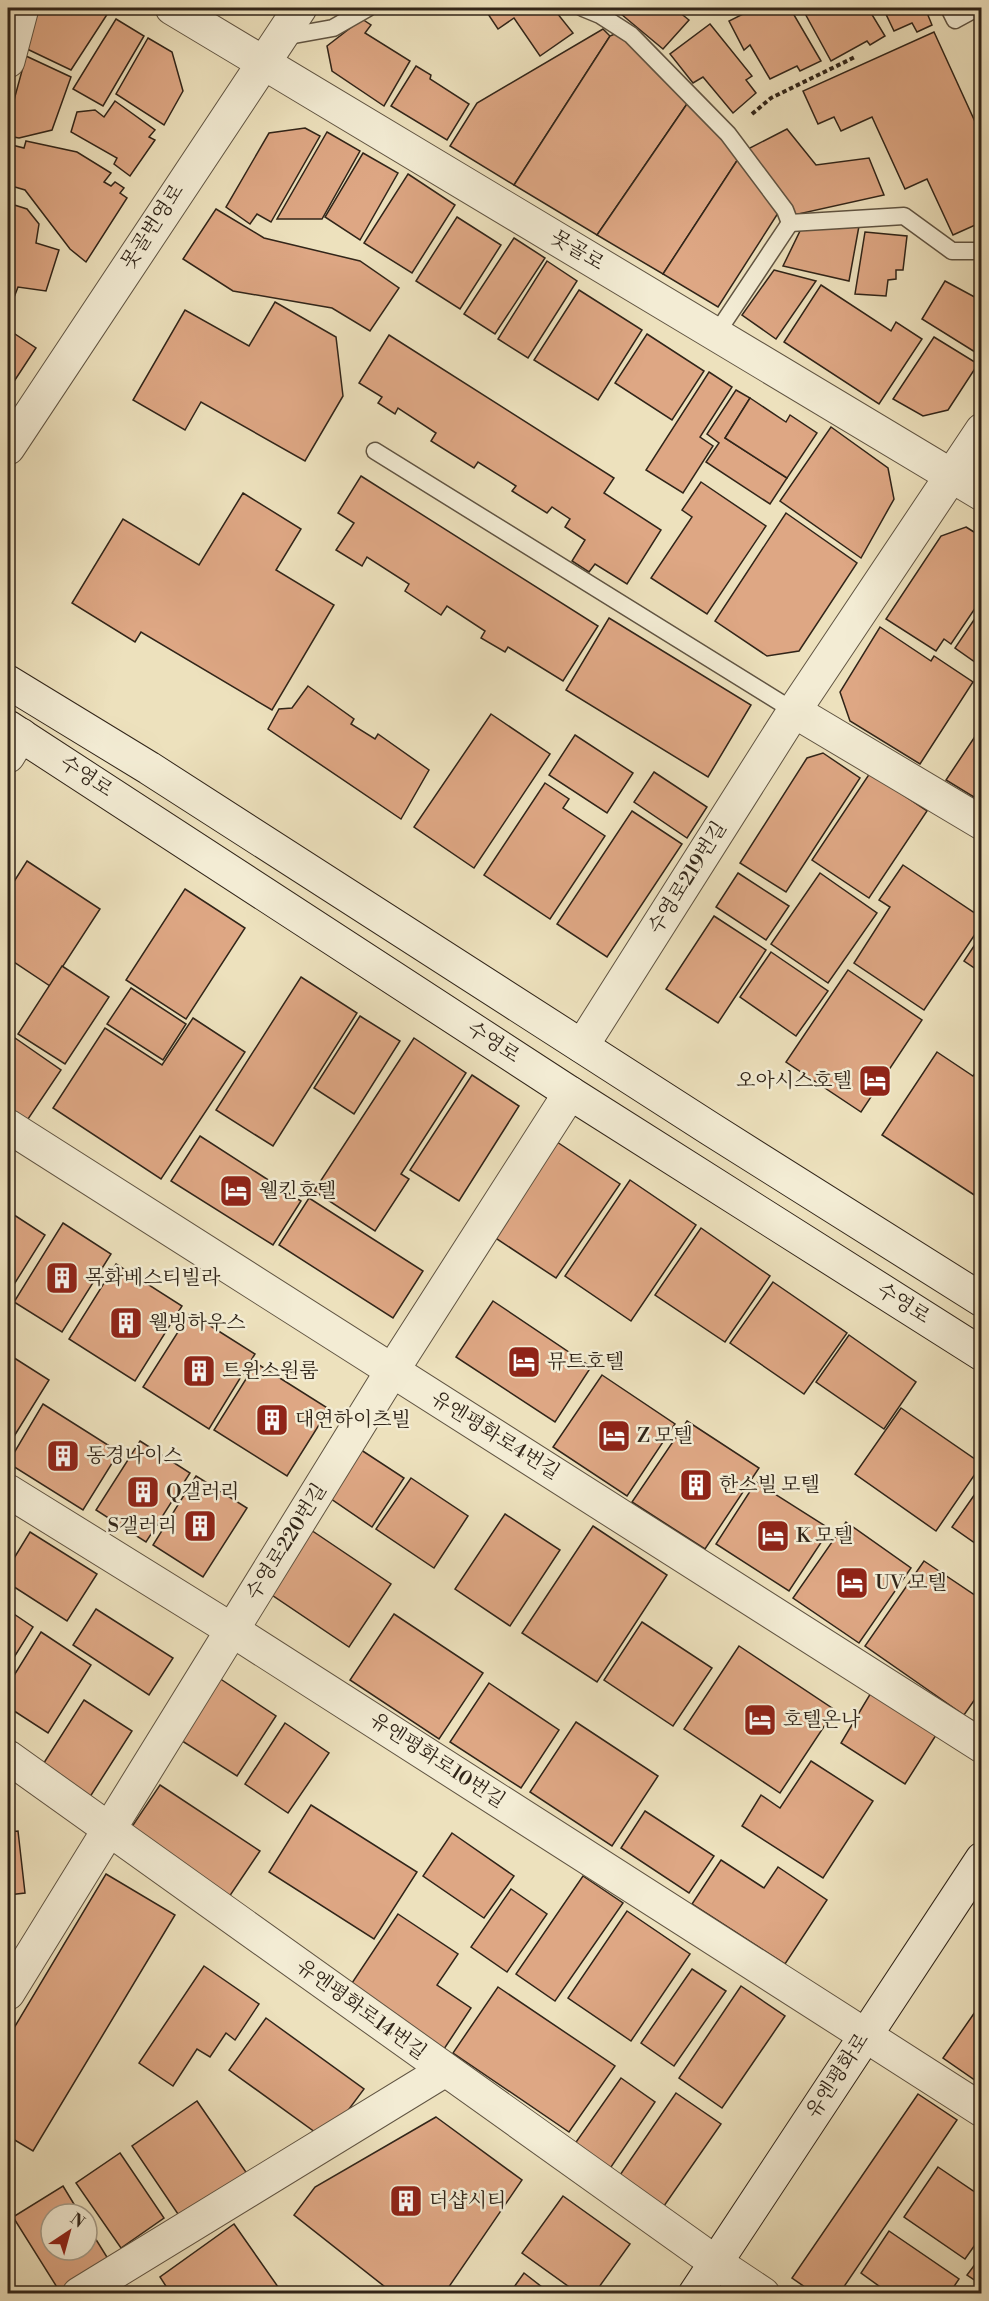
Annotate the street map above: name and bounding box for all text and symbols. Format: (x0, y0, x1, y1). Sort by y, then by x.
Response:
street label: 못골번영로 (116, 180, 190, 274)
street label: 못골로 (546, 225, 608, 277)
street label: 수영로 (55, 751, 117, 803)
street label: 수영로219번길 (643, 817, 733, 939)
street label: 수영로 (462, 1017, 524, 1069)
hotel icon: 오아시스호텔 (857, 1063, 893, 1099)
place label: 오아시스호텔 (736, 1069, 852, 1094)
hotel icon: 웰킨호텔 (218, 1173, 254, 1209)
place label: 웰킨호텔 (259, 1179, 336, 1204)
building icon: 목화베스티빌라 (44, 1260, 80, 1296)
place label: 목화베스티빌라 (85, 1266, 221, 1291)
street label: 수영로 (872, 1278, 934, 1330)
building icon: 웰빙하우스 (108, 1305, 144, 1341)
place label: 웰빙하우스 (149, 1311, 246, 1336)
hotel icon: 뮤트호텔 (506, 1344, 542, 1380)
place label: 뮤트호텔 (547, 1350, 624, 1375)
building icon: 트윈스원룸 (181, 1353, 217, 1389)
place label: 트윈스원룸 (222, 1359, 319, 1384)
street label: 유엔평화로4번길 (426, 1386, 564, 1486)
building icon: 대연하이츠빌 (254, 1402, 290, 1438)
place label: 대연하이츠빌 (295, 1408, 411, 1433)
hotel icon: Z 모텔 (596, 1418, 632, 1454)
place label: Z 모텔 (637, 1424, 693, 1449)
building icon: 동경나이스 (45, 1438, 81, 1474)
place label: 동경나이스 (86, 1444, 183, 1469)
building icon: 한스빌 모텔 (678, 1467, 714, 1503)
place label: 한스빌 모텔 (719, 1473, 820, 1498)
building icon: Q갤러리 (125, 1474, 161, 1510)
street label: 수영로220번길 (241, 1479, 333, 1605)
place label: Q갤러리 (166, 1480, 240, 1505)
building icon: S갤러리 (182, 1508, 218, 1544)
place label: S갤러리 (108, 1514, 177, 1539)
hotel icon: K 모텔 (755, 1518, 791, 1554)
place label: K 모텔 (796, 1524, 853, 1549)
hotel icon: UV 모텔 (834, 1565, 870, 1601)
place label: UV 모텔 (875, 1571, 947, 1596)
hotel icon: 호텔온나 (742, 1702, 778, 1738)
street label: 유엔평화로10번길 (365, 1708, 509, 1814)
place label: 호텔온나 (783, 1708, 861, 1733)
street label: 유엔평화로14번길 (291, 1954, 431, 2066)
street label: 유엔평화로 (801, 2029, 875, 2123)
building icon: 더샵시티 (388, 2183, 424, 2219)
place label: 더샵시티 (429, 2189, 506, 2214)
north arrow (39, 2202, 99, 2262)
text: N (66, 2209, 89, 2233)

